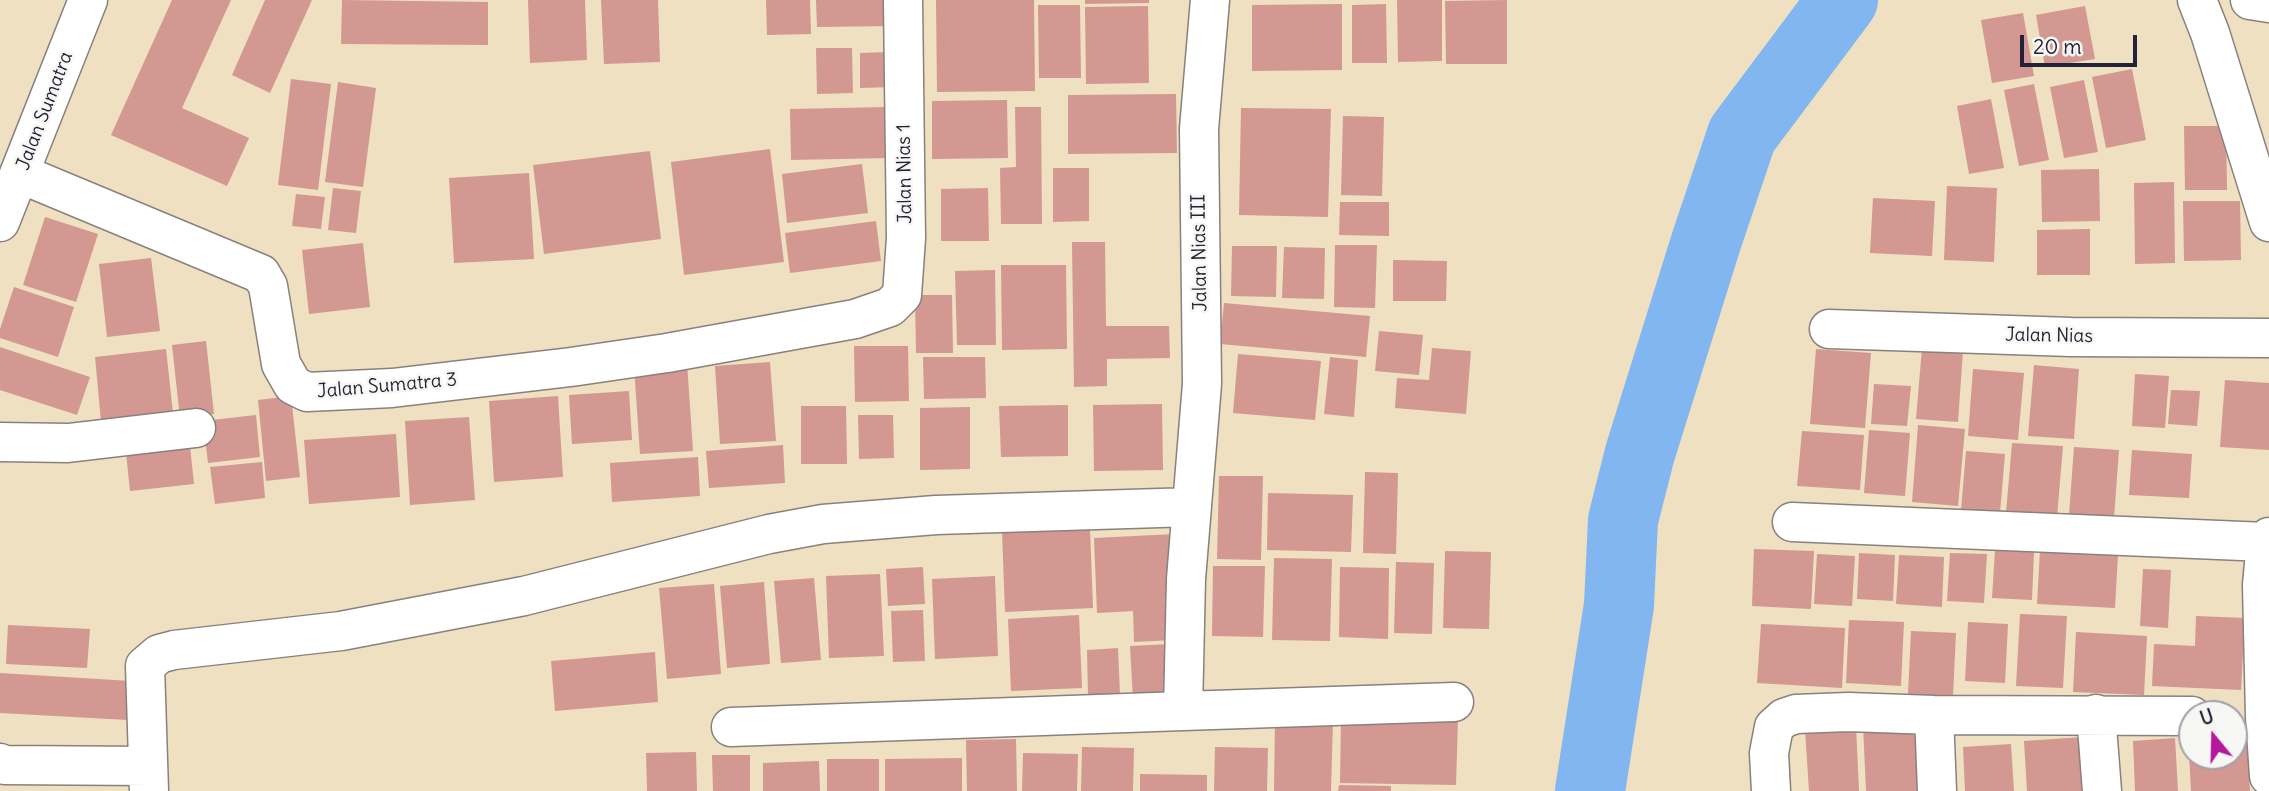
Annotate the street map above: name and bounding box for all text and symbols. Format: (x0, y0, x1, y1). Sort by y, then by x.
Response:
scale bar (2024, 21, 2141, 65)
text: 20 m (2033, 33, 2082, 60)
street label: Jalan Sumatra (12, 49, 78, 173)
street label: Jalan Nias 1 (893, 124, 917, 224)
street label: Jalan Nias III (1188, 194, 1212, 312)
street label: Jalan Nias (2005, 324, 2093, 348)
street label: Jalan Sumatra 3 (316, 369, 458, 403)
north arrow (2178, 700, 2248, 770)
text: U (2197, 704, 2217, 730)

